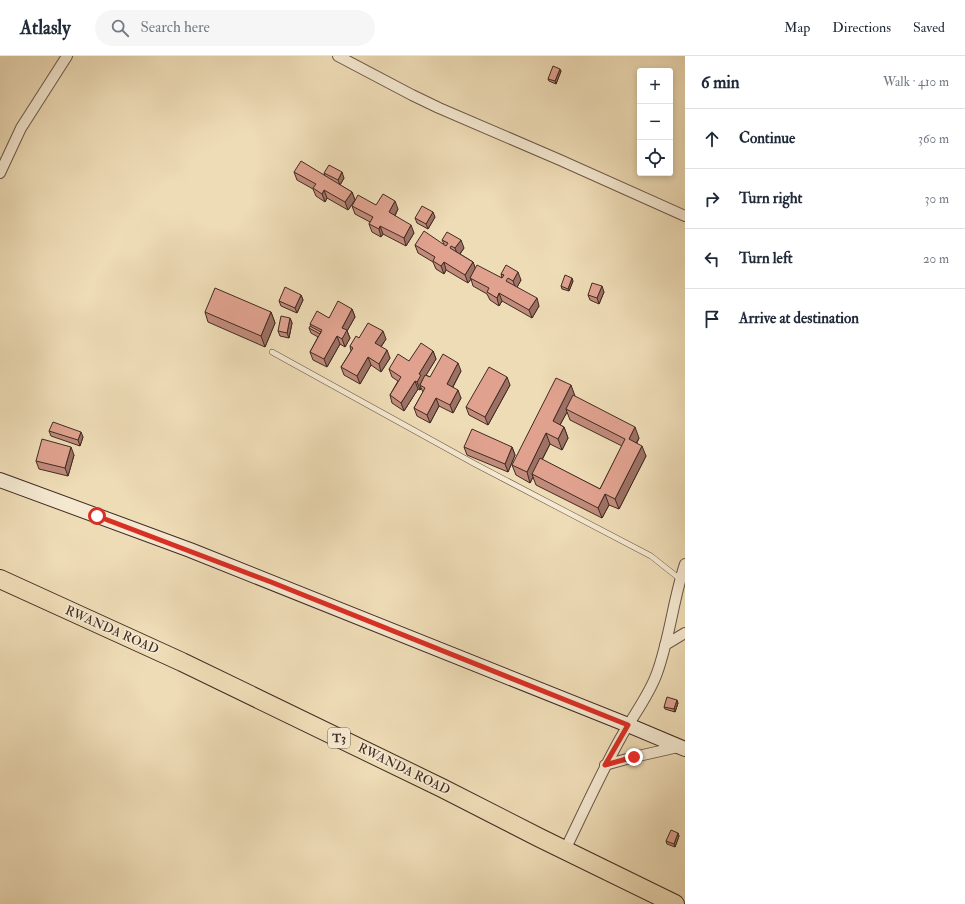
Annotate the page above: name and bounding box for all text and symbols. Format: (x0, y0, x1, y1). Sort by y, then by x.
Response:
search box (95, 10, 375, 46)
text: Atlasly (20, 16, 71, 40)
icon: search (109, 17, 131, 39)
text: Search here (141, 18, 210, 37)
text: Map (784, 19, 810, 36)
text: Directions (832, 19, 891, 36)
text: Saved (913, 19, 945, 36)
map controls (637, 68, 673, 176)
button: + (637, 68, 673, 104)
text: 6 min (701, 72, 740, 93)
text: Walk · 410 m (883, 74, 949, 90)
button: − (637, 104, 673, 140)
icon: ahead (701, 128, 723, 150)
text: Continue (739, 129, 795, 148)
text: 360 m (918, 131, 949, 147)
button: locate (637, 140, 673, 176)
icon: right (701, 188, 723, 210)
text: Turn right (739, 189, 802, 208)
text: 30 m (925, 191, 949, 207)
icon: left (701, 248, 723, 270)
text: Turn left (739, 249, 793, 268)
text: 20 m (923, 251, 949, 267)
icon: arrive (701, 308, 723, 330)
text: Arrive at destination (739, 309, 859, 328)
route start (88, 507, 106, 525)
street label: RWANDA ROAD (63, 602, 161, 658)
road number: T3 (328, 728, 350, 748)
street label: RWANDA ROAD (355, 740, 453, 798)
route end (625, 748, 643, 766)

